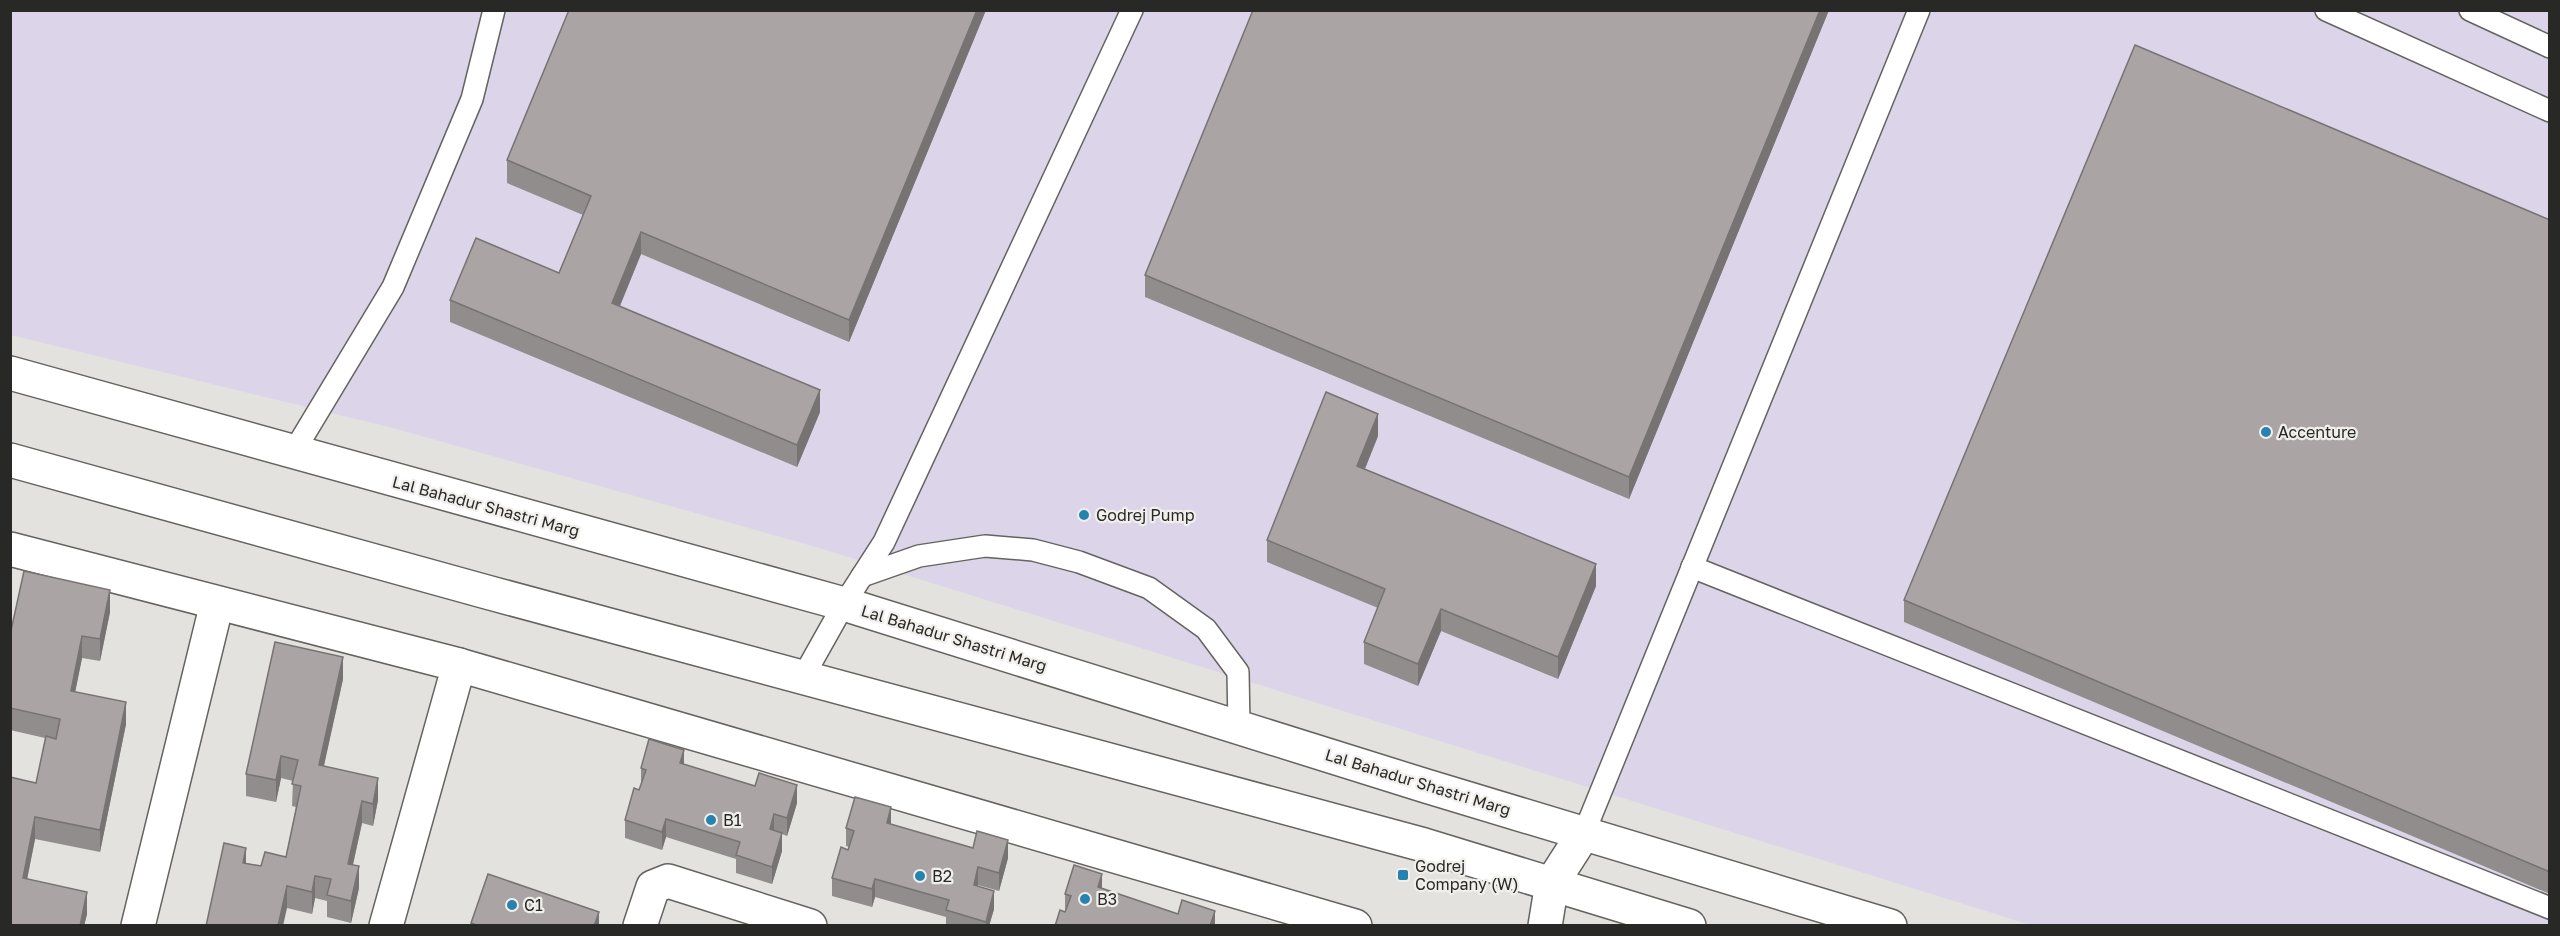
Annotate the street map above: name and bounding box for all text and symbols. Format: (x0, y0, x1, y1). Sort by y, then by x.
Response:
place label: Accenture (2278, 422, 2356, 442)
marker: Accenture (2259, 425, 2273, 439)
street label: Lal Bahadur Shastri Marg (390, 471, 582, 541)
place label: Godrej Pump (1096, 505, 1195, 525)
marker: Godrej Pump (1077, 508, 1091, 522)
street label: Lal Bahadur Shastri Marg (859, 600, 1049, 676)
street label: Lal Bahadur Shastri Marg (1323, 744, 1513, 820)
place label: B1 (723, 810, 742, 830)
marker: B1 (704, 813, 718, 827)
place label: Godrej Company (W) (1415, 856, 1519, 894)
place label: B2 (932, 866, 952, 886)
marker: Godrej Company (W) (1396, 868, 1410, 882)
marker: B2 (913, 869, 927, 883)
place label: B3 (1097, 889, 1117, 909)
marker: B3 (1078, 892, 1092, 906)
place label: C1 (524, 895, 543, 915)
marker: C1 (505, 898, 519, 912)

